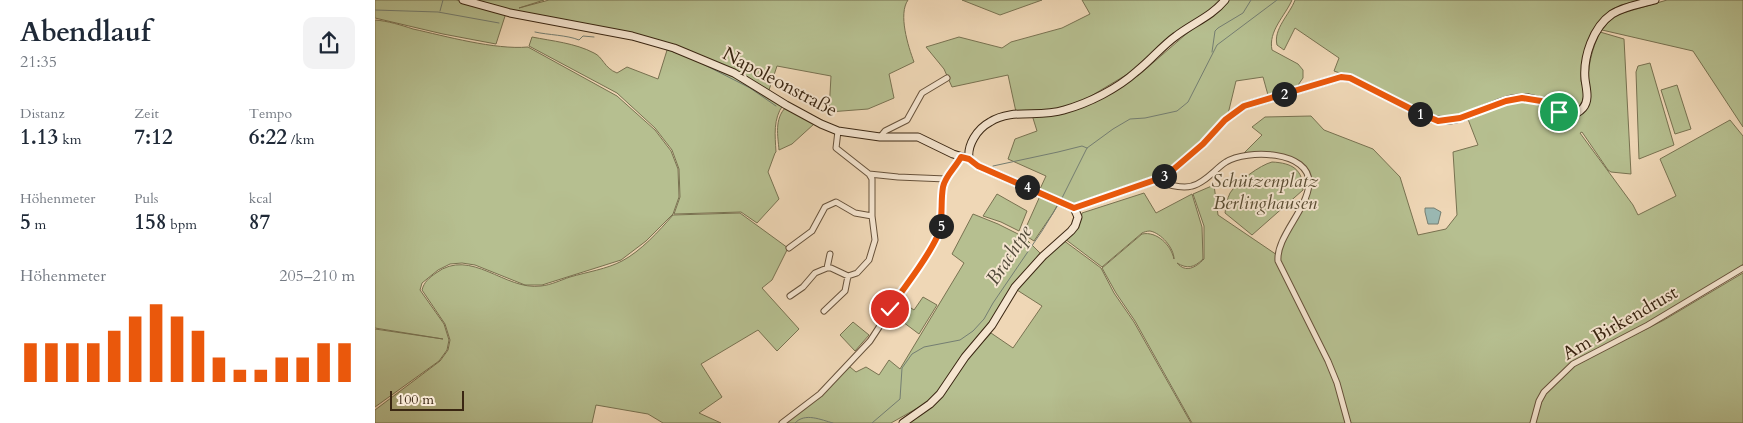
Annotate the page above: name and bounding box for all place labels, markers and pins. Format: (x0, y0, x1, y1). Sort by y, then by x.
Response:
pin: 2 (1271, 82, 1297, 106)
pin (1538, 91, 1580, 133)
pin: 1 (1407, 102, 1433, 126)
pin: 3 (1151, 164, 1177, 188)
pin: 4 (1015, 174, 1039, 200)
pin: 5 (929, 214, 953, 238)
pin (869, 288, 911, 330)

